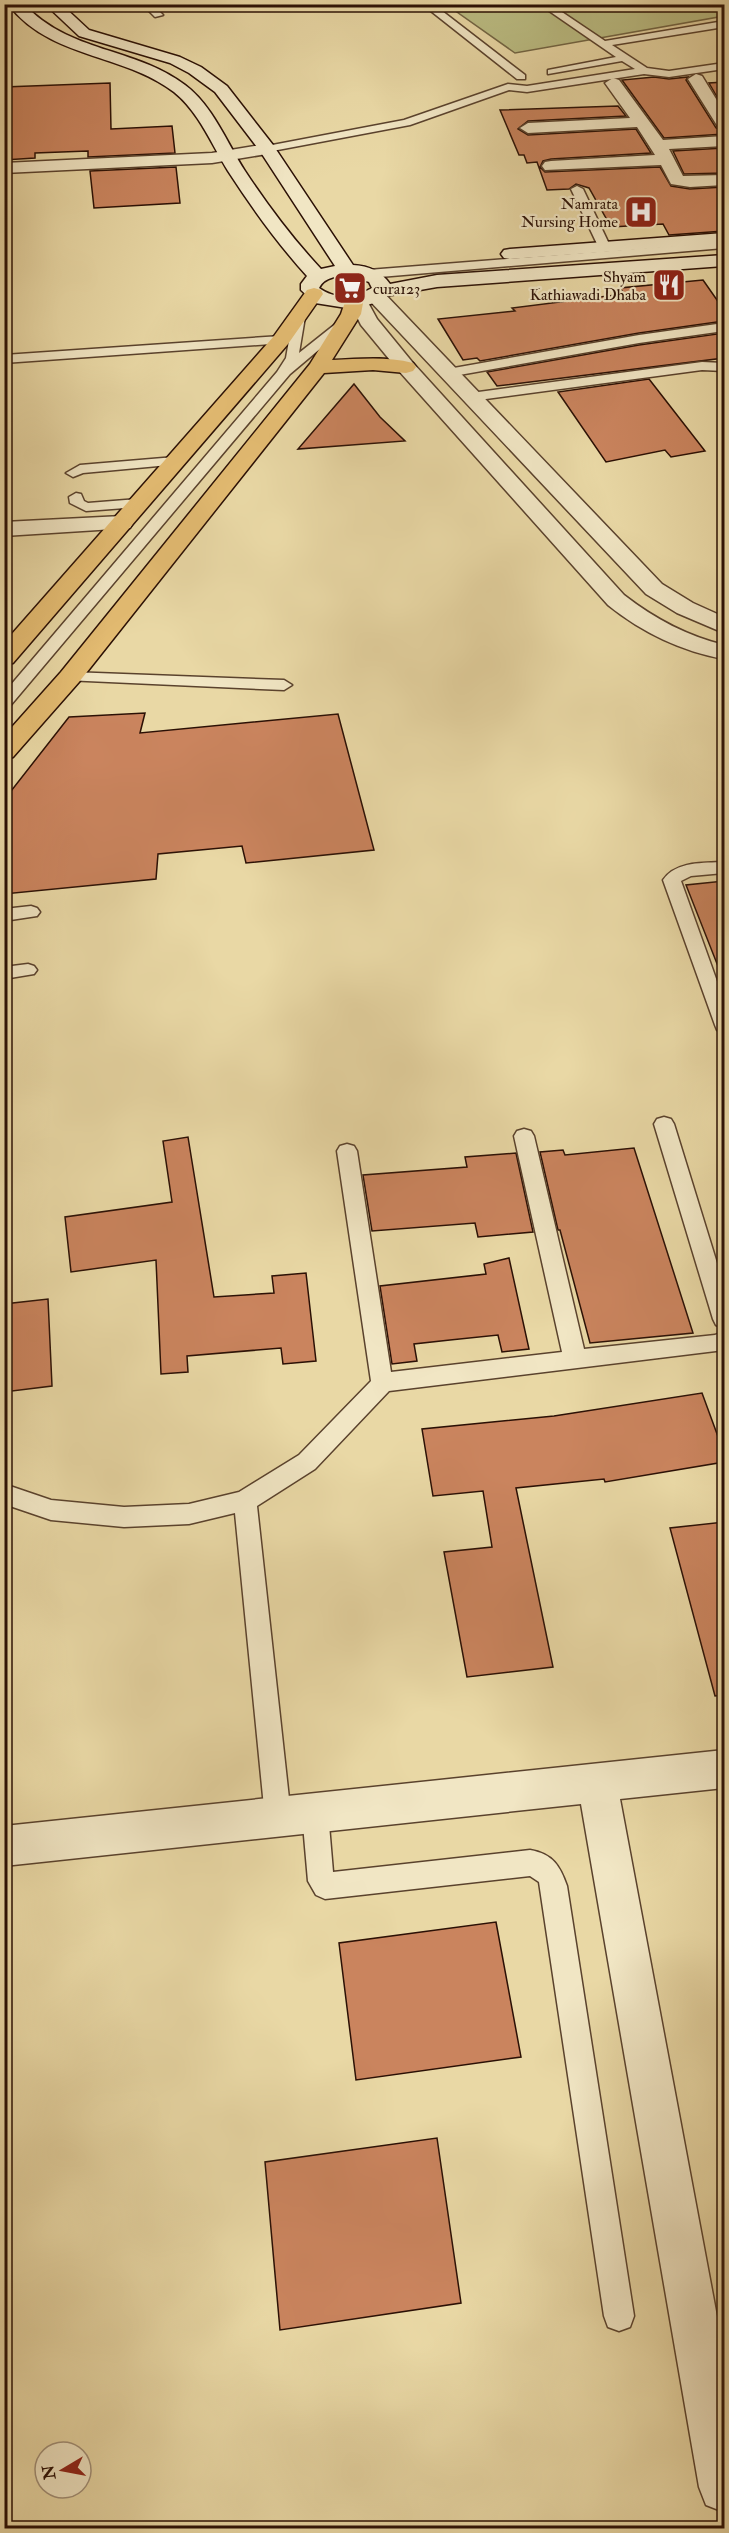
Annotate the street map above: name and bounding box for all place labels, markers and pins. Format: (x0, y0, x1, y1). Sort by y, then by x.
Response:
place label: Namrata Nursing Home (521, 194, 618, 232)
hospital icon: Namrata Nursing Home (623, 194, 659, 230)
place label: Shyam Kathiawadi Dhaba (530, 267, 647, 305)
restaurant icon: Shyam Kathiawadi Dhaba (651, 267, 687, 303)
supermarket icon: cura123 (332, 270, 368, 306)
place label: cura123 (373, 279, 420, 299)

